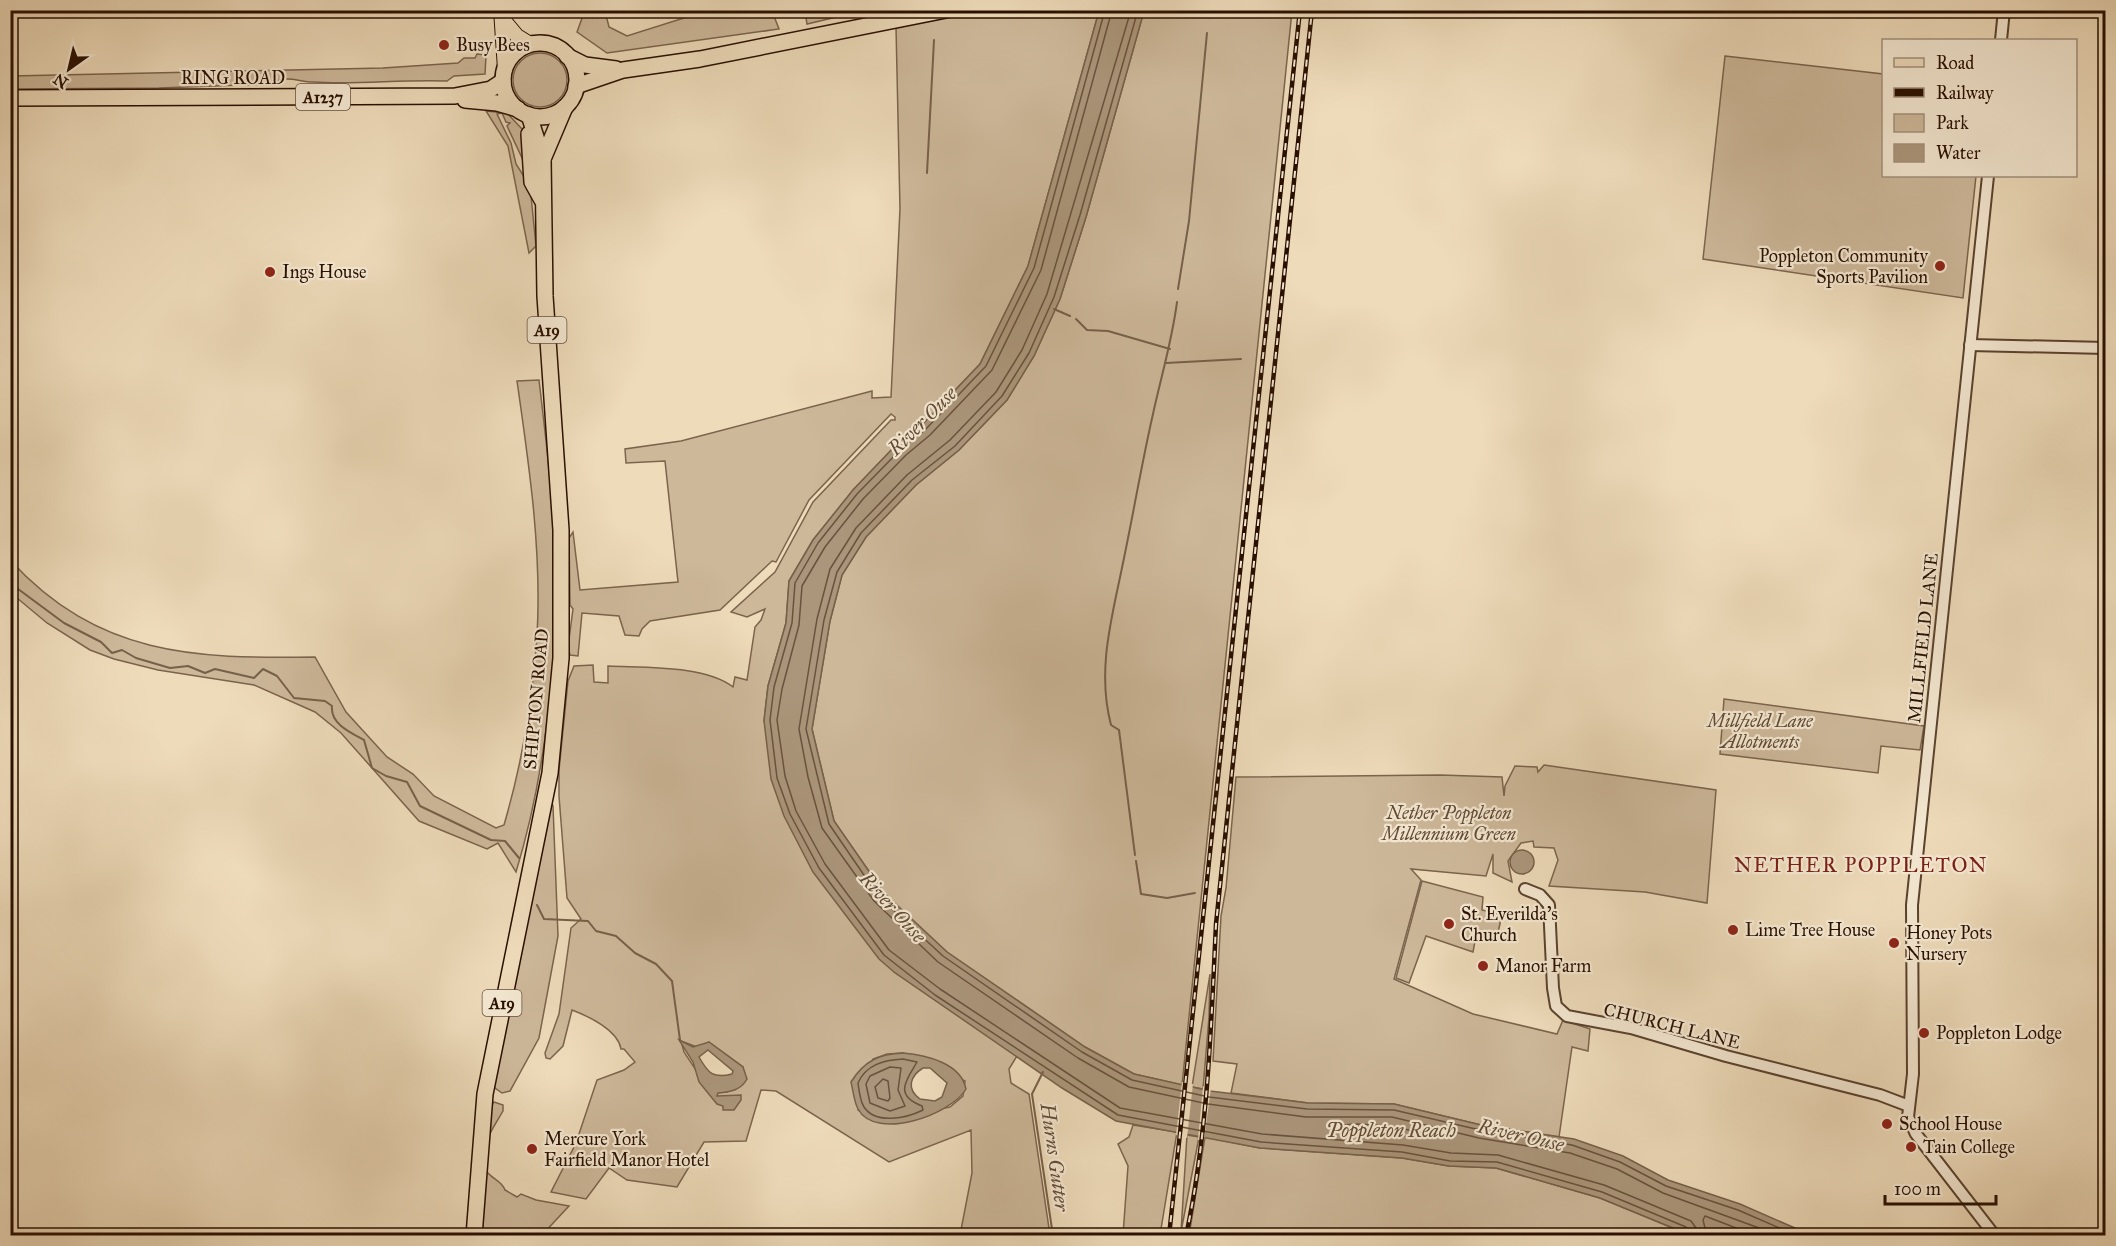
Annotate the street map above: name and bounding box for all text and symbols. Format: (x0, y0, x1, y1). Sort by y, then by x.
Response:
place label: Busy Bees (456, 34, 530, 56)
marker: Busy Bees (437, 38, 451, 52)
north arrow (39, 39, 99, 99)
legend (1882, 39, 2077, 177)
text: Road (1936, 52, 1974, 74)
street label: RING ROAD (181, 67, 285, 89)
text: N (50, 69, 72, 93)
text: Railway (1936, 82, 1994, 104)
road number: A1237 (296, 84, 350, 110)
text: Park (1936, 112, 1969, 134)
text: Water (1936, 142, 1981, 164)
place label: Poppleton Community Sports Pavilion (1759, 245, 1929, 288)
marker: Poppleton Community Sports Pavilion (1933, 259, 1947, 273)
place label: Ings House (282, 261, 367, 284)
marker: Ings House (263, 265, 277, 279)
road number: A19 (528, 317, 566, 343)
water label: River Ouse (882, 381, 962, 461)
street label: MILLFIELD LANE (1903, 552, 1943, 724)
street label: SHIPTON ROAD (519, 628, 553, 770)
park label: Millfield Lane Allotments (1705, 710, 1814, 753)
park label: Nether Poppleton Millennium Green (1380, 802, 1516, 845)
district label: NETHER POPPLETON (1734, 852, 1988, 878)
water label: River Ouse (854, 866, 932, 948)
place label: St. Everilda's Church (1461, 903, 1558, 946)
marker: St. Everilda's Church (1442, 917, 1456, 931)
place label: Lime Tree House (1745, 919, 1875, 941)
place label: Honey Pots Nursery (1906, 922, 1992, 965)
marker: Lime Tree House (1726, 923, 1740, 937)
marker: Honey Pots Nursery (1887, 936, 1901, 950)
place label: Manor Farm (1495, 955, 1592, 977)
marker: Manor Farm (1476, 959, 1490, 973)
road number: A19 (482, 990, 522, 1016)
street label: CHURCH LANE (1601, 998, 1743, 1054)
place label: Poppleton Lodge (1936, 1022, 2062, 1045)
marker: Poppleton Lodge (1917, 1026, 1931, 1040)
water label: Hurns Gutter (1035, 1100, 1075, 1214)
water label: River Ouse (1475, 1113, 1567, 1157)
place label: School House (1899, 1113, 2002, 1135)
marker: School House (1880, 1117, 1894, 1131)
water label: Poppleton Reach (1326, 1118, 1456, 1143)
place label: Mercure York Fairfield Manor Hotel (544, 1128, 709, 1171)
place label: Tain College (1923, 1136, 2015, 1159)
marker: Tain College (1904, 1140, 1918, 1154)
marker: Mercure York Fairfield Manor Hotel (525, 1142, 539, 1156)
scale bar (1885, 1168, 1996, 1206)
text: 100 m (1894, 1178, 1941, 1200)

